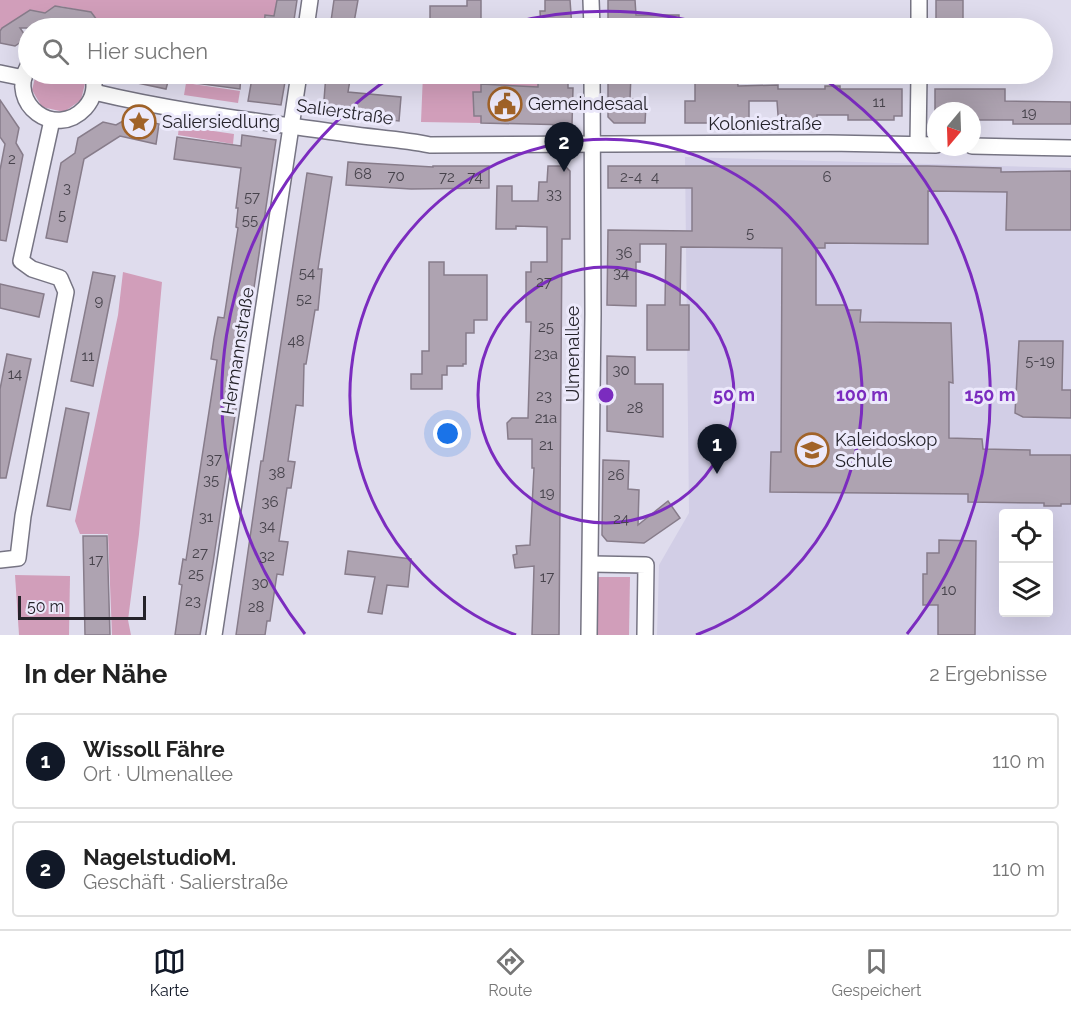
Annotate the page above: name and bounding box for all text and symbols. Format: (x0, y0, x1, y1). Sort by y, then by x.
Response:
search box (18, 18, 1053, 84)
icon: search (39, 35, 72, 68)
text: Hier suchen (87, 38, 208, 64)
public building icon: Gemeindesaal (487, 86, 523, 122)
place label: Gemeindesaal (528, 93, 648, 114)
house number: 11 (873, 93, 886, 111)
street label: Salierstraße (295, 94, 395, 129)
north arrow (927, 102, 981, 156)
place icon: Saliersiedlung (121, 104, 157, 140)
house number: 19 (1021, 104, 1037, 122)
place label: Saliersiedlung (162, 111, 280, 132)
street label: Koloniestraße (708, 113, 822, 134)
pin: 2 (544, 122, 584, 172)
house number: 2 (8, 150, 16, 168)
house number: 68 (354, 165, 372, 183)
house number: 70 (387, 167, 405, 185)
house number: 72 (439, 168, 455, 186)
house number: 74 (467, 168, 483, 186)
house number: 2-4 (620, 168, 642, 186)
house number: 4 (651, 168, 659, 186)
house number: 6 (822, 168, 832, 186)
house number: 3 (63, 179, 71, 197)
house number: 33 (546, 185, 562, 203)
house number: 57 (244, 188, 260, 206)
house number: 5 (58, 206, 66, 224)
house number: 55 (242, 211, 258, 229)
house number: 5 (746, 224, 754, 242)
house number: 36 (615, 244, 633, 262)
house number: 54 (299, 264, 315, 282)
house number: 34 (613, 264, 629, 282)
house number: 27 (536, 273, 552, 291)
street label: Hermannstraße (217, 285, 258, 416)
house number: 52 (296, 290, 312, 308)
house number: 9 (95, 292, 104, 310)
street label: Ulmenallee (562, 305, 583, 402)
house number: 25 (538, 318, 554, 336)
house number: 48 (287, 332, 305, 350)
house number: 23a (534, 345, 558, 363)
house number: 11 (82, 347, 95, 365)
house number: 5-19 (1025, 352, 1055, 370)
house number: 30 (612, 361, 630, 379)
house number: 14 (8, 365, 22, 383)
text: 50 m (713, 384, 755, 405)
text: 100 m (836, 384, 888, 405)
text: 150 m (965, 384, 1016, 405)
centre of rings (596, 385, 616, 405)
house number: 23 (536, 387, 552, 405)
house number: 28 (627, 399, 643, 417)
house number: 21a (535, 409, 557, 427)
your location (433, 419, 462, 448)
pin: 1 (698, 424, 736, 474)
place label: Kaleidoskop Schule (835, 429, 937, 471)
school or university icon: Kaleidoskop Schule (794, 432, 830, 468)
house number: 21 (539, 436, 554, 454)
house number: 37 (206, 450, 222, 468)
house number: 38 (269, 464, 286, 482)
house number: 26 (608, 466, 624, 484)
house number: 35 (203, 471, 219, 489)
house number: 19 (539, 484, 555, 502)
house number: 36 (261, 493, 279, 511)
house number: 31 (199, 508, 214, 526)
map controls (999, 509, 1053, 617)
button: locate (999, 509, 1053, 563)
house number: 24 (613, 510, 629, 528)
house number: 34 (259, 517, 275, 535)
house number: 27 (192, 544, 208, 562)
house number: 32 (259, 547, 275, 565)
house number: 17 (89, 551, 103, 569)
button: layers (999, 563, 1053, 617)
house number: 25 (188, 565, 204, 583)
house number: 17 (540, 568, 554, 586)
house number: 30 (251, 574, 269, 592)
house number: 10 (941, 581, 957, 599)
house number: 23 (185, 592, 201, 610)
scale bar (18, 593, 146, 620)
text: 50 m (27, 597, 64, 616)
house number: 28 (248, 598, 264, 616)
text: In der Nähe (24, 659, 167, 689)
text: 2 Ergebnisse (929, 662, 1047, 686)
text: Wissoll Fähre (83, 736, 225, 762)
text: 1 (41, 749, 50, 773)
text: 110 m (992, 749, 1045, 773)
text: Ort · Ulmenallee (83, 762, 233, 786)
text: NagelstudioM. (83, 844, 236, 870)
text: 2 (40, 857, 51, 881)
text: 110 m (992, 857, 1045, 881)
text: Geschäft · Salierstraße (83, 870, 288, 894)
tab: Karte (150, 945, 189, 1000)
tab: Route (488, 945, 532, 1000)
tab: Gespeichert (831, 945, 921, 1000)

